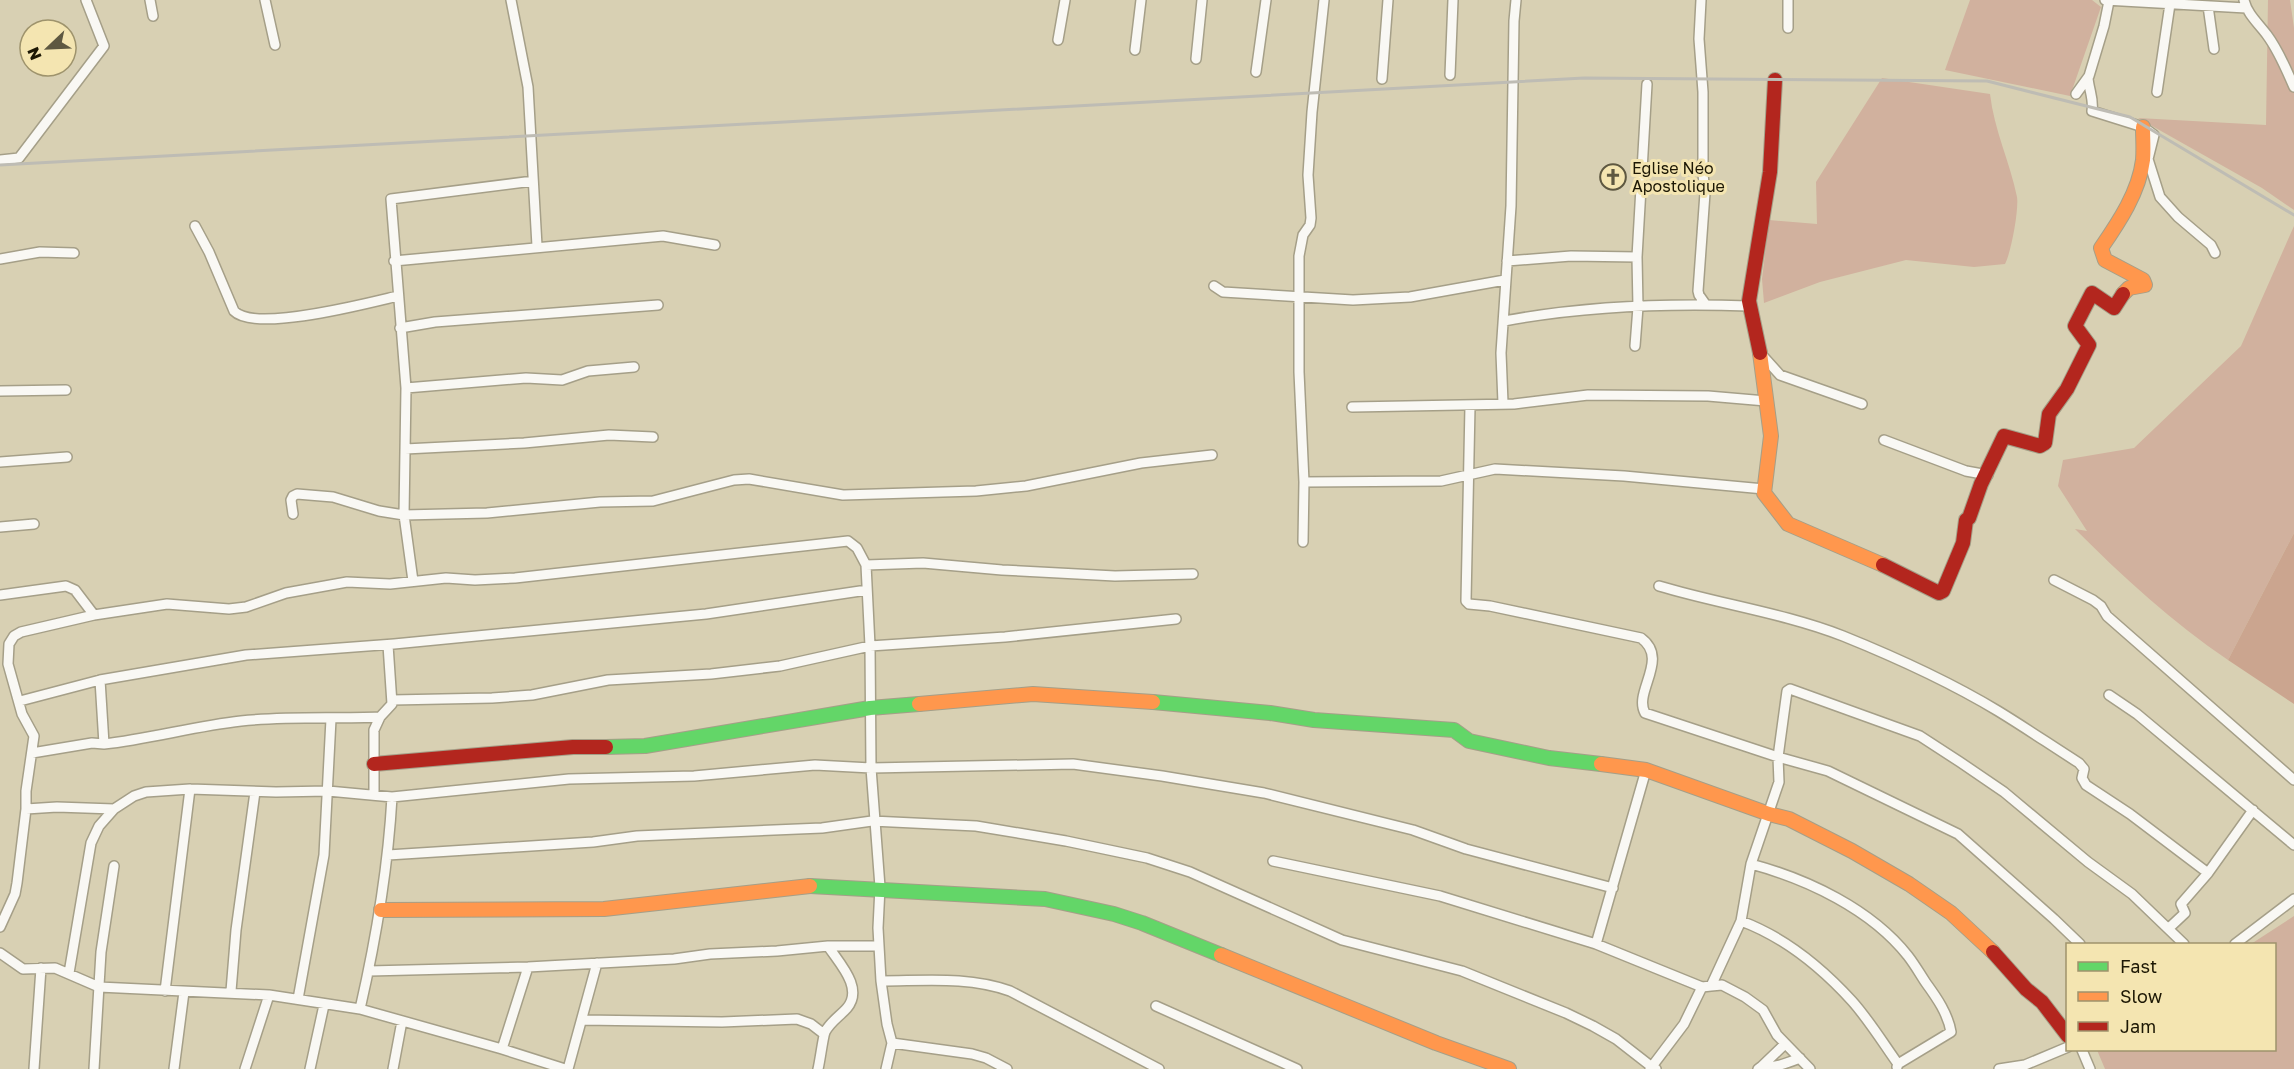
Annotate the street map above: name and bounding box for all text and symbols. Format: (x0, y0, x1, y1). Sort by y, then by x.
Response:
north arrow (18, 18, 78, 78)
text: N (23, 44, 46, 63)
place label: Eglise Néo Apostolique (1632, 158, 1725, 196)
church icon: Eglise Néo Apostolique (1598, 162, 1628, 192)
legend (2066, 943, 2276, 1051)
text: Fast (2120, 955, 2157, 977)
text: Slow (2120, 985, 2163, 1007)
text: Jam (2120, 1015, 2156, 1037)

